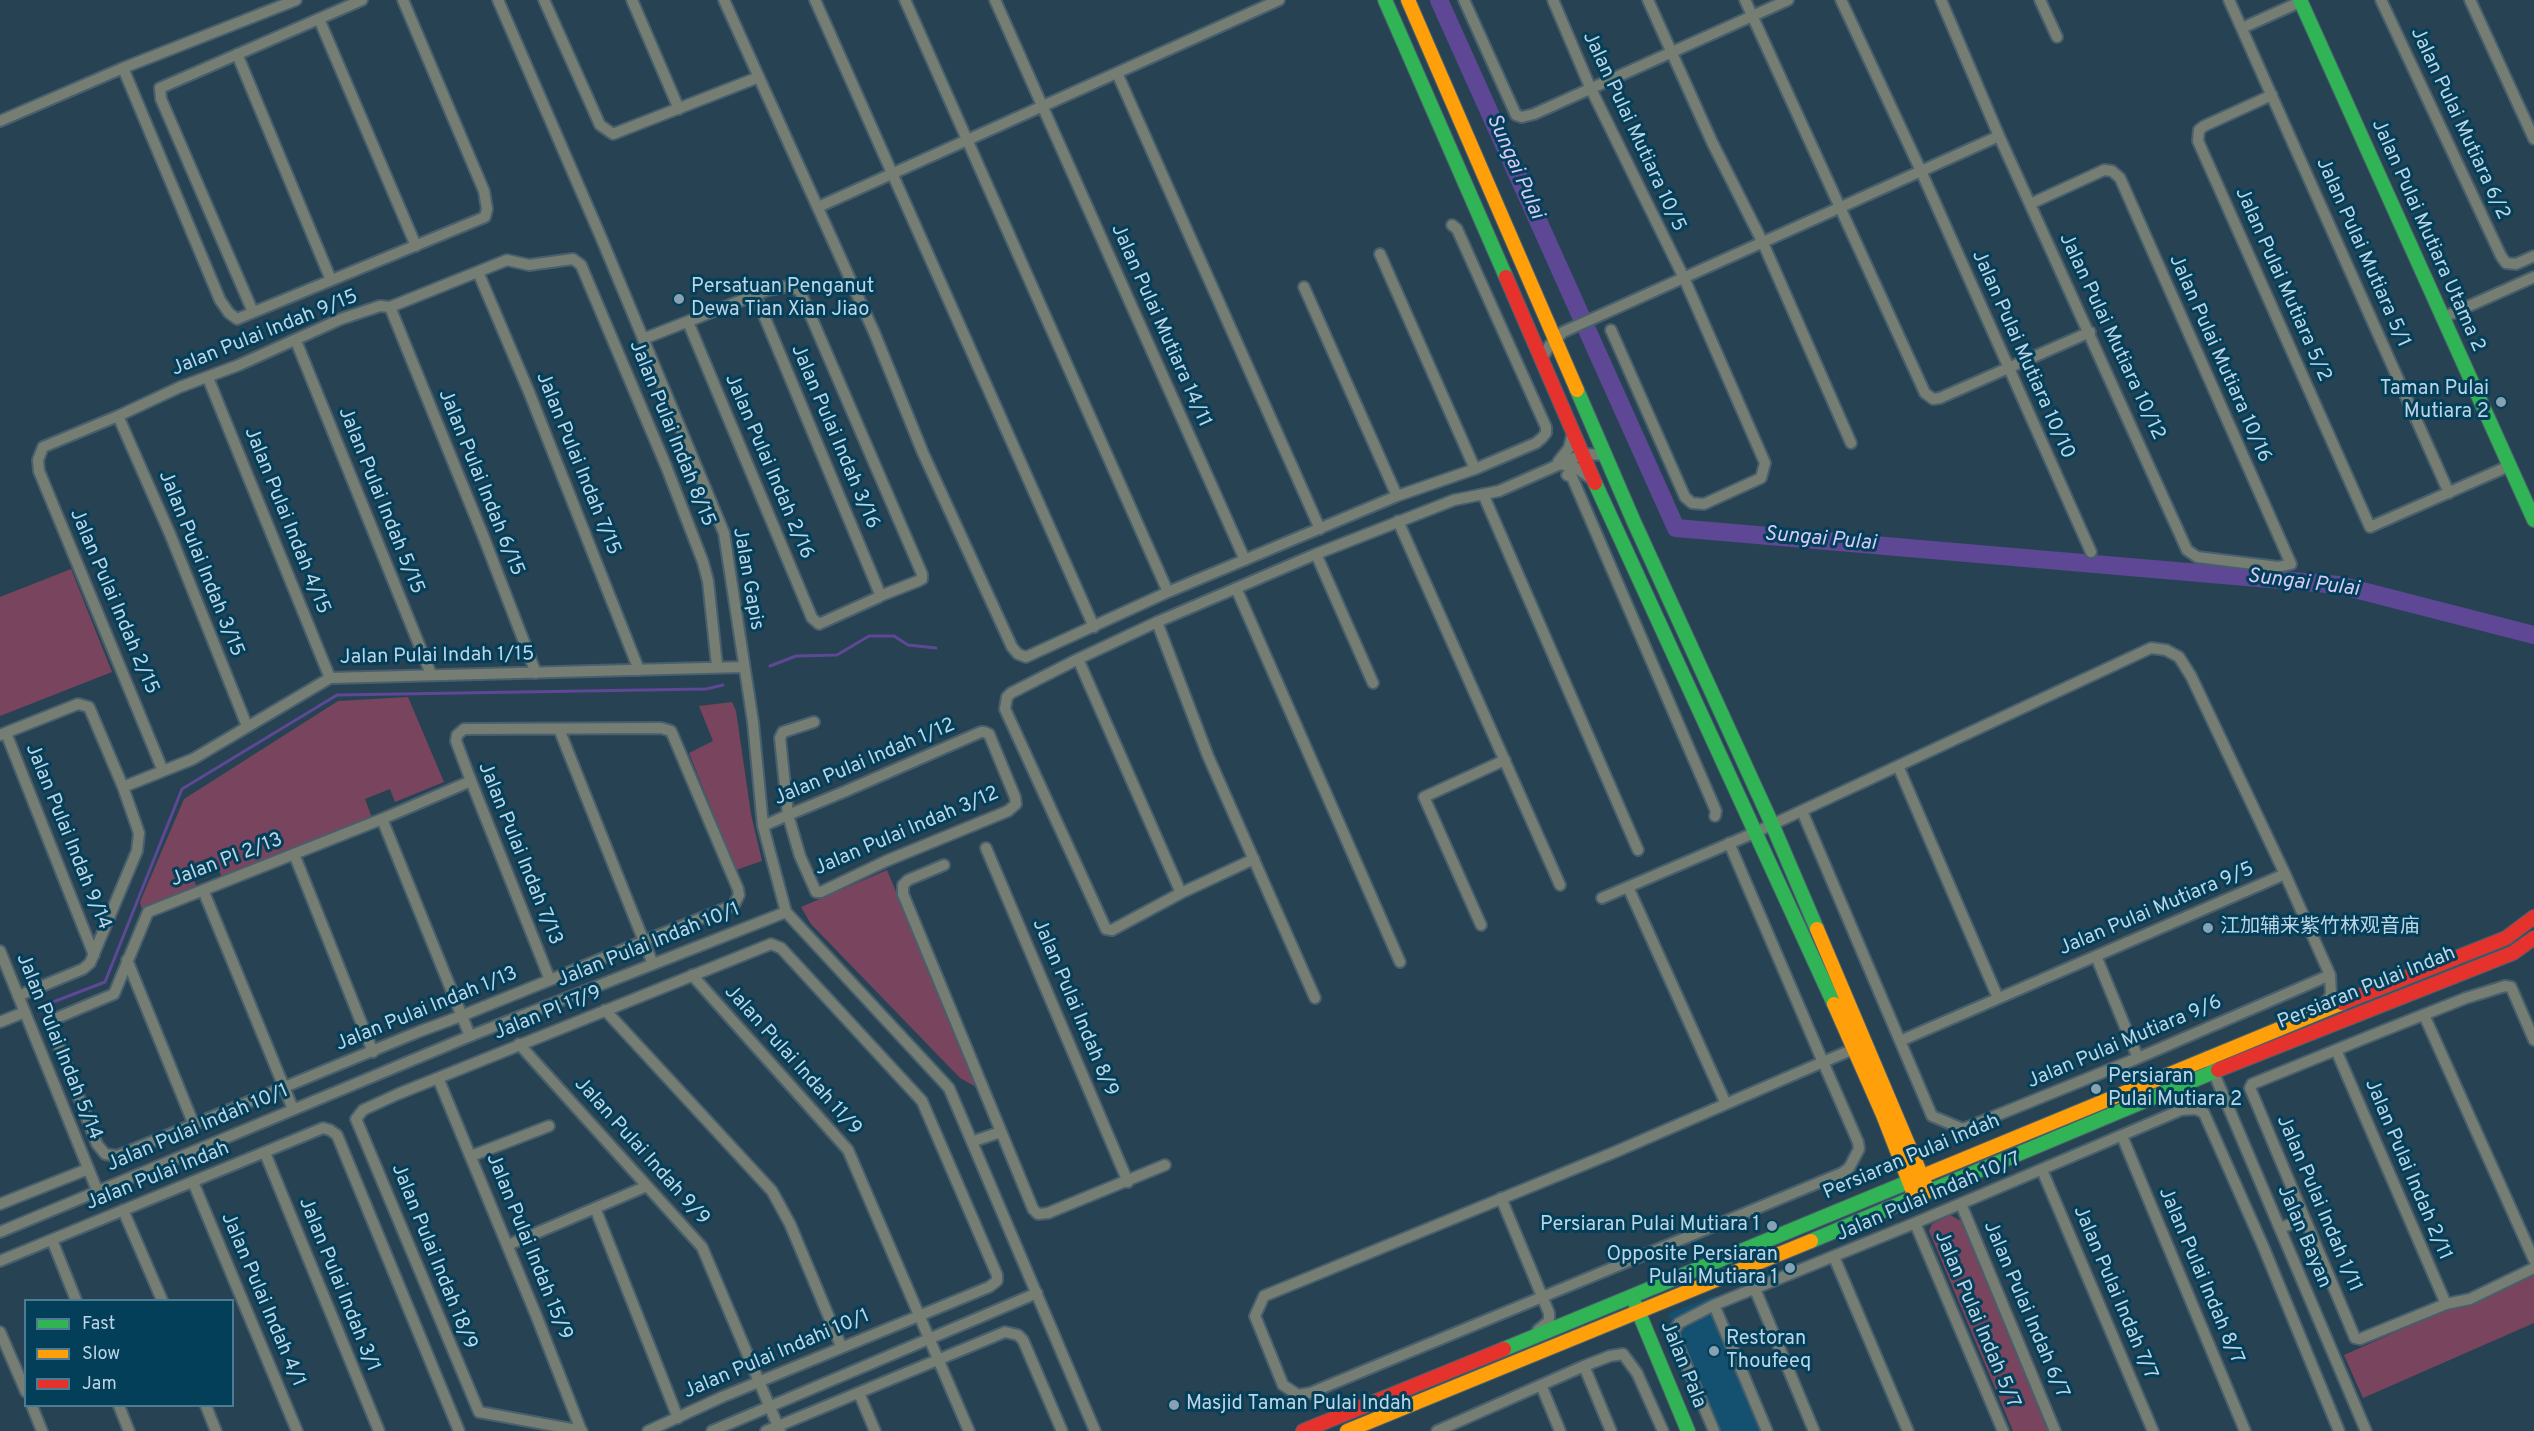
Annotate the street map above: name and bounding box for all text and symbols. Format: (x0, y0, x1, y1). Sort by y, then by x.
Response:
street label: Jalan Pulai Mutiara 6/2 (2404, 24, 2514, 224)
street label: Jalan Pulai Mutiara 10/5 (1576, 28, 1690, 236)
water label: Sungai Pulai (1480, 111, 1548, 223)
street label: Jalan Pulai Mutiara Utama 2 (2365, 116, 2489, 356)
street label: Jalan Pulai Mutiara 5/1 (2309, 154, 2415, 352)
street label: Jalan Pulai Mutiara 5/2 (2228, 184, 2336, 386)
street label: Jalan Pulai Mutiara 14/11 (1104, 221, 1216, 431)
street label: Jalan Pulai Mutiara 10/12 (2053, 230, 2169, 444)
street label: Jalan Pulai Mutiara 10/10 (1965, 247, 2079, 463)
street label: Jalan Pulai Mutiara 10/16 (2162, 251, 2276, 467)
place label: Persatuan Penganut Dewa Tian Xian Jiao (691, 276, 874, 323)
street label: Jalan Pulai Indah 9/15 (168, 286, 362, 382)
marker: Persatuan Penganut Dewa Tian Xian Jiao (672, 292, 686, 306)
street label: Jalan Pulai Indah 8/15 (623, 337, 719, 531)
street label: Jalan Pulai Indah 3/16 (784, 341, 884, 533)
street label: Jalan Pulai Indah 7/15 (529, 369, 625, 559)
street label: Jalan Pulai Indah 2/16 (718, 371, 818, 563)
place label: Taman Pulai Mutiara 2 (2380, 378, 2489, 425)
street label: Jalan Pulai Indah 6/15 (432, 386, 528, 580)
marker: Taman Pulai Mutiara 2 (2494, 395, 2508, 409)
street label: Jalan Pulai Indah 5/15 (331, 404, 429, 598)
street label: Jalan Pulai Indah 4/15 (237, 424, 335, 618)
street label: Jalan Pulai Indah 3/15 (152, 467, 248, 661)
street label: Jalan Pulai Indah 2/15 (63, 506, 163, 698)
water label: Sungai Pulai (1763, 523, 1877, 557)
street label: Jalan Gapis (726, 526, 768, 632)
water label: Sungai Pulai (2246, 565, 2360, 603)
street label: Jalan Pulai Indah 1/15 (340, 643, 534, 671)
street label: Jalan Pulai Indah 1/12 (771, 714, 959, 812)
street label: Jalan Pulai Indah 9/14 (19, 740, 115, 934)
street label: Jalan Pulai Indah 7/13 (471, 759, 567, 949)
street label: Jalan Pulai Indah 3/12 (811, 782, 1003, 882)
street label: Jalan PI 2/13 (168, 829, 286, 893)
street label: Jalan Pulai Mutiara 9/5 (2056, 858, 2258, 962)
street label: Jalan Pulai Indah 10/1 (554, 898, 744, 994)
street label: Jalan Pulai Indah 8/9 (1026, 915, 1122, 1101)
place label: 江加辅来紫竹林观音庙 (2220, 916, 2420, 940)
marker: 江加辅来紫竹林观音庙 (2201, 921, 2215, 935)
street label: Persiaran Pulai Indah (2274, 942, 2460, 1036)
street label: Jalan Pulai Indah 5/14 (10, 950, 106, 1144)
street label: Jalan Pulai Indah 1/13 (332, 962, 522, 1058)
street label: Jalan Pulai Indah 11/9 (718, 981, 866, 1141)
street label: Jalan PI 17/9 (491, 982, 605, 1046)
street label: Jalan Pulai Mutiara 9/6 (2024, 991, 2226, 1095)
place label: Persiaran Pulai Mutiara 2 (2108, 1066, 2242, 1113)
street label: Jalan Pulai Indah 9/9 (568, 1073, 714, 1231)
street label: Jalan Pulai Indah 2/11 (2358, 1076, 2456, 1264)
street label: Jalan Pulai Indah 10/1 (104, 1080, 292, 1178)
marker: Persiaran Pulai Mutiara 2 (2089, 1082, 2103, 1096)
street label: Persiaran Pulai Indah (1820, 1110, 2004, 1206)
street label: Jalan Pulai Indah 1/11 (2270, 1112, 2366, 1296)
street label: Jalan Pulai Indah (83, 1137, 233, 1217)
street label: Jalan Pulai Indah 10/7 (1833, 1148, 2025, 1248)
street label: Jalan Pulai Indah 15/9 (480, 1150, 576, 1344)
street label: Jalan Pulai Indah 18/9 (385, 1161, 481, 1353)
street label: Jalan Bayan (2271, 1182, 2335, 1292)
street label: Jalan Pulai Indah 8/7 (2152, 1184, 2248, 1368)
street label: Jalan Pulai Indah 3/1 (292, 1194, 384, 1376)
street label: Jalan Pulai Indah 7/7 (2067, 1203, 2161, 1383)
street label: Jalan Pulai Indah 4/1 (214, 1209, 310, 1391)
place label: Persiaran Pulai Mutiara 1 (1540, 1214, 1760, 1238)
street label: Jalan Pulai Indah 6/7 (1977, 1218, 2073, 1402)
marker: Persiaran Pulai Mutiara 1 (1765, 1219, 1779, 1233)
street label: Jalan Pulai Indah 5/7 (1928, 1228, 2024, 1412)
place label: Opposite Persiaran Pulai Mutiara 1 (1606, 1244, 1778, 1291)
marker: Opposite Persiaran Pulai Mutiara 1 (1783, 1261, 1797, 1275)
legend (24, 1299, 234, 1407)
street label: Jalan Pulai Indahi 10/1 (680, 1305, 874, 1405)
text: Fast (82, 1313, 115, 1336)
street label: Jalan Pala (1654, 1318, 1710, 1412)
place label: Restoran Thoufeeq (1726, 1328, 1811, 1375)
text: Slow (82, 1343, 120, 1366)
marker: Restoran Thoufeeq (1707, 1344, 1721, 1358)
text: Jam (82, 1373, 117, 1396)
place label: Masjid Taman Pulai Indah (1186, 1393, 1412, 1417)
marker: Masjid Taman Pulai Indah (1167, 1398, 1181, 1412)

